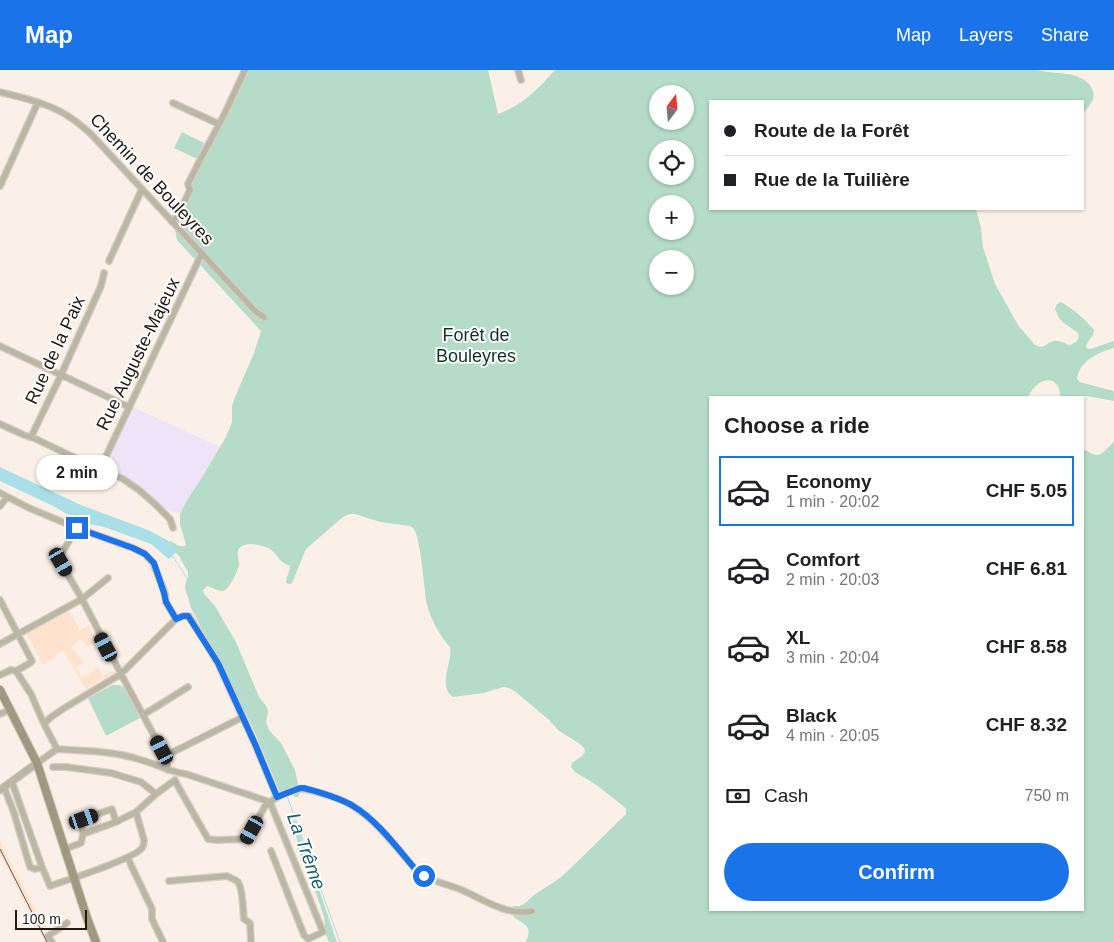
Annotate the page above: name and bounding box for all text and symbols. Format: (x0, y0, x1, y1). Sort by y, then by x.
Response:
text: Map (25, 21, 73, 48)
text: Map (896, 25, 931, 45)
text: Layers (959, 25, 1013, 45)
text: Share (1041, 25, 1089, 45)
north arrow (649, 85, 694, 130)
map controls (649, 85, 694, 295)
street label: Chemin de Bouleyres (86, 109, 218, 249)
text: Route de la Forêt (754, 120, 909, 141)
button: locate (649, 140, 694, 185)
text: Rue de la Tuilière (754, 169, 910, 190)
button: + (649, 195, 694, 240)
button: − (649, 250, 694, 295)
street label: Rue Auguste-Majeux (92, 275, 184, 433)
street label: Rue de la Paix (21, 293, 89, 407)
park label: Forêt de Bouleyres (436, 325, 516, 366)
text: Choose a ride (724, 413, 869, 438)
callout: 2 min (36, 456, 118, 490)
text: 2 min (56, 464, 98, 481)
icon: car (726, 469, 771, 514)
text: Economy (786, 471, 872, 492)
text: CHF 5.05 (986, 480, 1067, 501)
text: 1 min · 20:02 (786, 493, 879, 510)
route end (66, 517, 88, 539)
car (47, 545, 74, 579)
icon: car (726, 547, 771, 592)
text: Comfort (786, 549, 860, 570)
text: CHF 6.81 (986, 558, 1067, 579)
text: 2 min · 20:03 (786, 571, 879, 588)
icon: car (726, 625, 771, 670)
text: XL (786, 627, 810, 648)
car (92, 630, 119, 664)
text: CHF 8.58 (986, 636, 1067, 657)
text: 3 min · 20:04 (786, 649, 879, 666)
icon: car (726, 703, 771, 748)
text: Black (786, 705, 837, 726)
text: CHF 8.32 (986, 714, 1067, 735)
text: 4 min · 20:05 (786, 727, 879, 744)
car (148, 733, 175, 767)
icon: cash (724, 782, 752, 810)
text: Cash (764, 785, 808, 806)
text: 750 m (1025, 787, 1069, 804)
car (67, 807, 100, 831)
water label: La Trême (283, 810, 330, 892)
car (238, 813, 265, 847)
button: Confirm (724, 843, 1069, 901)
route start (413, 865, 435, 887)
scale bar (15, 907, 88, 930)
text: 100 m (22, 911, 61, 927)

